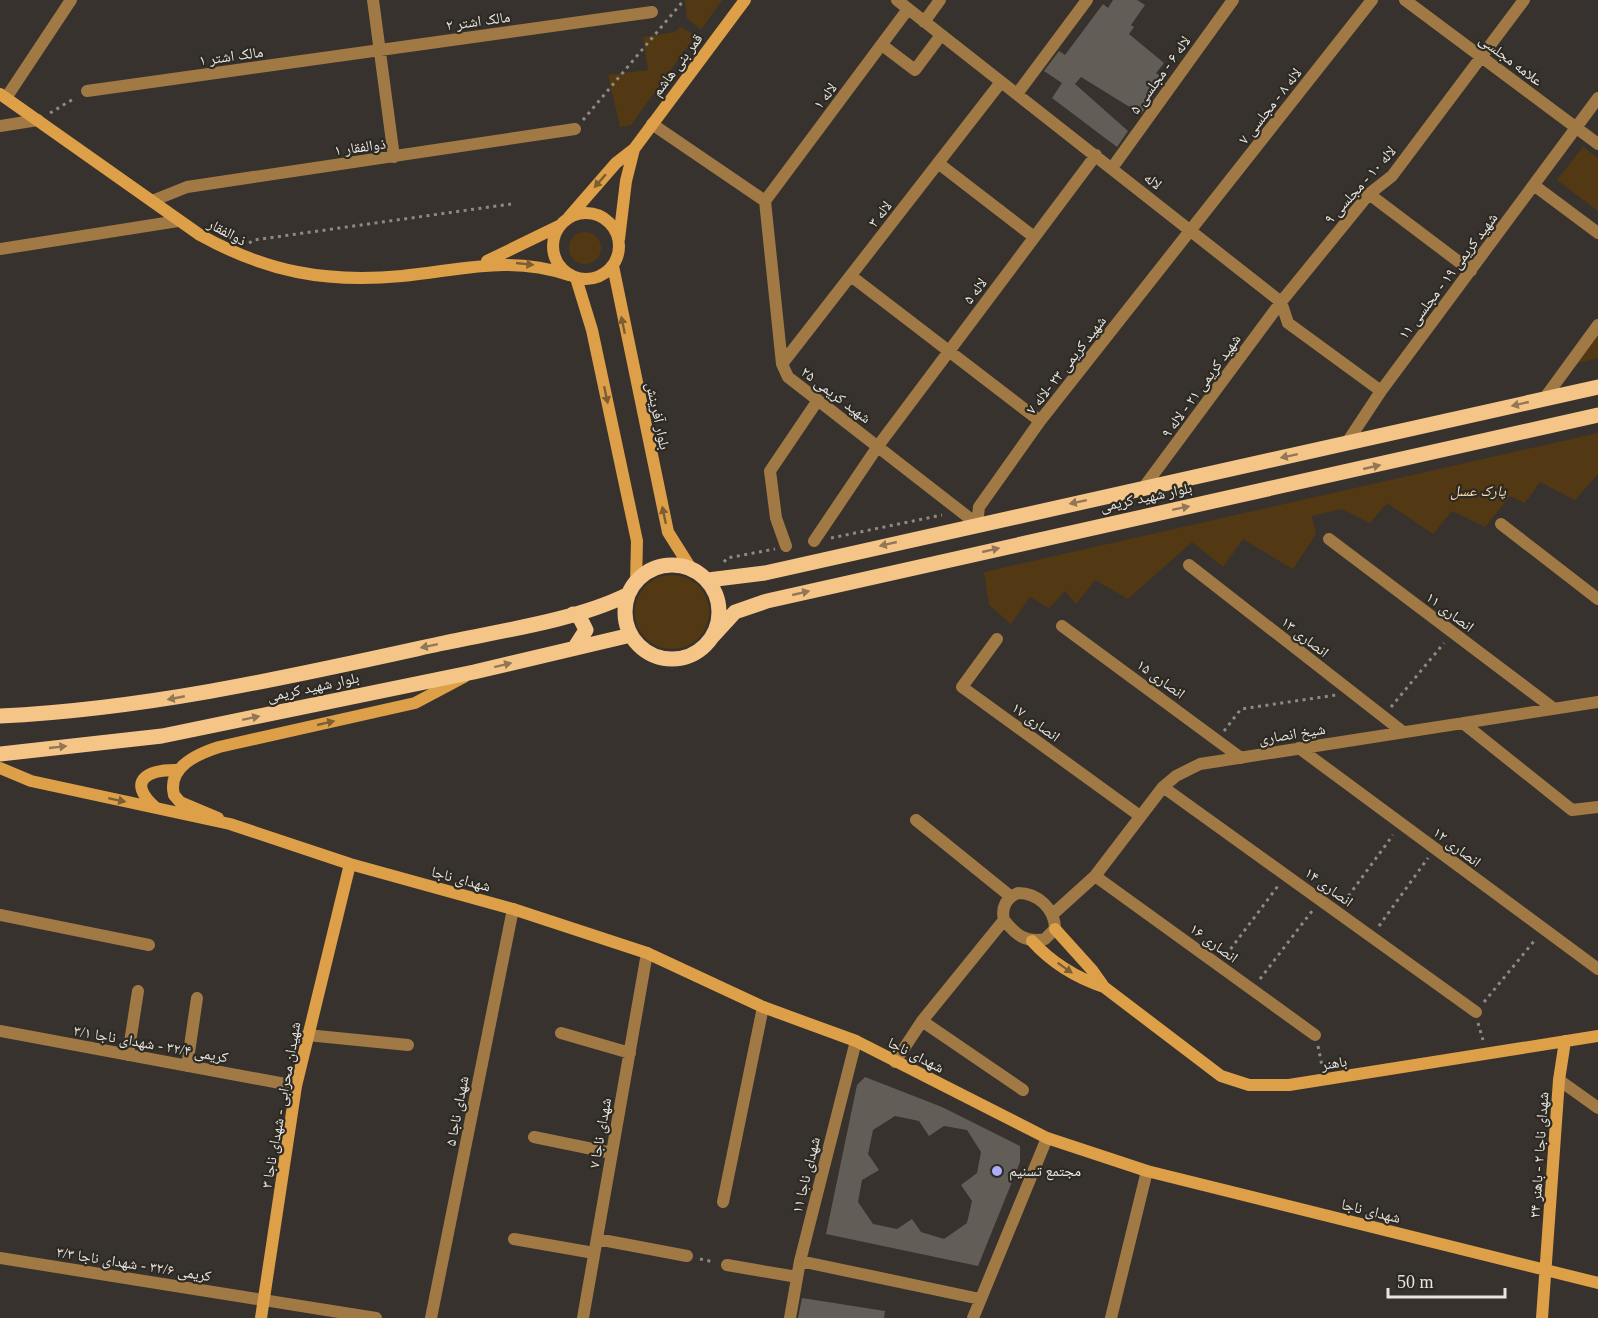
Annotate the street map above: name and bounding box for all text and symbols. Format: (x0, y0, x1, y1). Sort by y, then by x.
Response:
street label: مالک اشتر ۲ (445, 9, 511, 34)
street label: قمر بنی هاشم (648, 31, 707, 101)
street label: علامه مجلسی (1475, 31, 1546, 91)
street label: لاله ۶ - مجلسی ۵ (1126, 33, 1195, 118)
street label: مالک اشتر ۱ (198, 44, 264, 69)
street label: لاله ۸ - مجلسی ۷ (1235, 65, 1306, 148)
street label: لاله ۱ (810, 80, 840, 112)
street label: ذوالفقار ۱ (333, 135, 387, 160)
street label: لاله ۱۰ - مجلسی ۹ (1321, 143, 1400, 228)
street label: لاله (1141, 169, 1165, 193)
one-way arrow (594, 173, 607, 188)
street label: لاله ۳ (865, 198, 895, 230)
street label: شهید کریمی ۱۹ - مجلسی ۱۱ (1395, 210, 1502, 343)
street label: ذوالفقار (204, 215, 249, 250)
one-way arrow (516, 259, 535, 269)
street label: لاله ۵ (960, 275, 990, 307)
street label: شهید کریمی ۲۳ -لاله ۷ (1023, 313, 1111, 418)
one-way arrow (618, 315, 627, 334)
street label: شهید کریمی ۲۱ - لاله ۹ (1158, 331, 1246, 442)
street label: شهید کریمی ۲۵ (797, 364, 874, 428)
street label: بلوار آفرینش (641, 381, 673, 452)
one-way arrow (602, 386, 611, 405)
one-way arrow (1511, 400, 1530, 409)
one-way arrow (1279, 452, 1298, 461)
one-way arrow (1362, 461, 1381, 471)
street label: بلوار شهید کریمی (1099, 479, 1194, 517)
park label: پارک عسل (1450, 483, 1507, 500)
one-way arrow (1068, 498, 1087, 507)
one-way arrow (1172, 503, 1191, 512)
one-way arrow (659, 506, 668, 525)
one-way arrow (879, 540, 897, 550)
one-way arrow (981, 544, 1000, 554)
one-way arrow (791, 588, 810, 598)
street label: انصاری ۱۱ (1422, 589, 1477, 637)
street label: انصاری ۱۳ (1277, 614, 1332, 662)
one-way arrow (419, 642, 438, 651)
street label: انصاری ۱۵ (1133, 656, 1188, 703)
one-way arrow (494, 659, 512, 669)
street label: بلوار شهید کریمی (266, 669, 361, 707)
one-way arrow (167, 694, 186, 703)
street label: انصاری ۱۷ (1008, 699, 1063, 746)
one-way arrow (241, 713, 260, 722)
one-way arrow (316, 718, 335, 727)
street label: شیخ انصاری (1258, 721, 1327, 749)
one-way arrow (49, 742, 68, 752)
one-way arrow (108, 796, 127, 805)
street label: انصاری ۱۲ (1429, 824, 1484, 872)
street label: شهدای ناجا (429, 863, 492, 897)
street label: انصاری ۱۴ (1301, 864, 1356, 911)
street label: انصاری ۱۶ (1186, 920, 1241, 967)
one-way arrow (1057, 962, 1073, 974)
street label: شهیدان محرابی - شهدای ناجا ۳ (258, 1020, 306, 1190)
street label: کریمی ۳۲/۴ - شهدای ناجا ۳/۱ (72, 1023, 229, 1067)
street label: شهدای ناجا (884, 1034, 947, 1078)
street label: باهنر (1319, 1053, 1348, 1074)
street label: شهدای ناجا ۵ (442, 1074, 474, 1148)
street label: شهدای ناجا ۲ - باهنر ۲۴ (1527, 1091, 1553, 1219)
street label: شهدای ناجا ۷ (586, 1097, 616, 1170)
street label: شهدای ناجا ۱۱ (789, 1135, 825, 1215)
place label: مجتمع تسنیم (1009, 1163, 1081, 1181)
marker: مجتمع تسنیم (990, 1164, 1004, 1178)
street label: شهدای ناجا (1339, 1196, 1402, 1228)
street label: کریمی ۳۲/۶ - شهدای ناجا ۳/۳ (55, 1244, 213, 1286)
scale bar (1388, 1261, 1505, 1299)
text: 50 m (1397, 1272, 1434, 1292)

